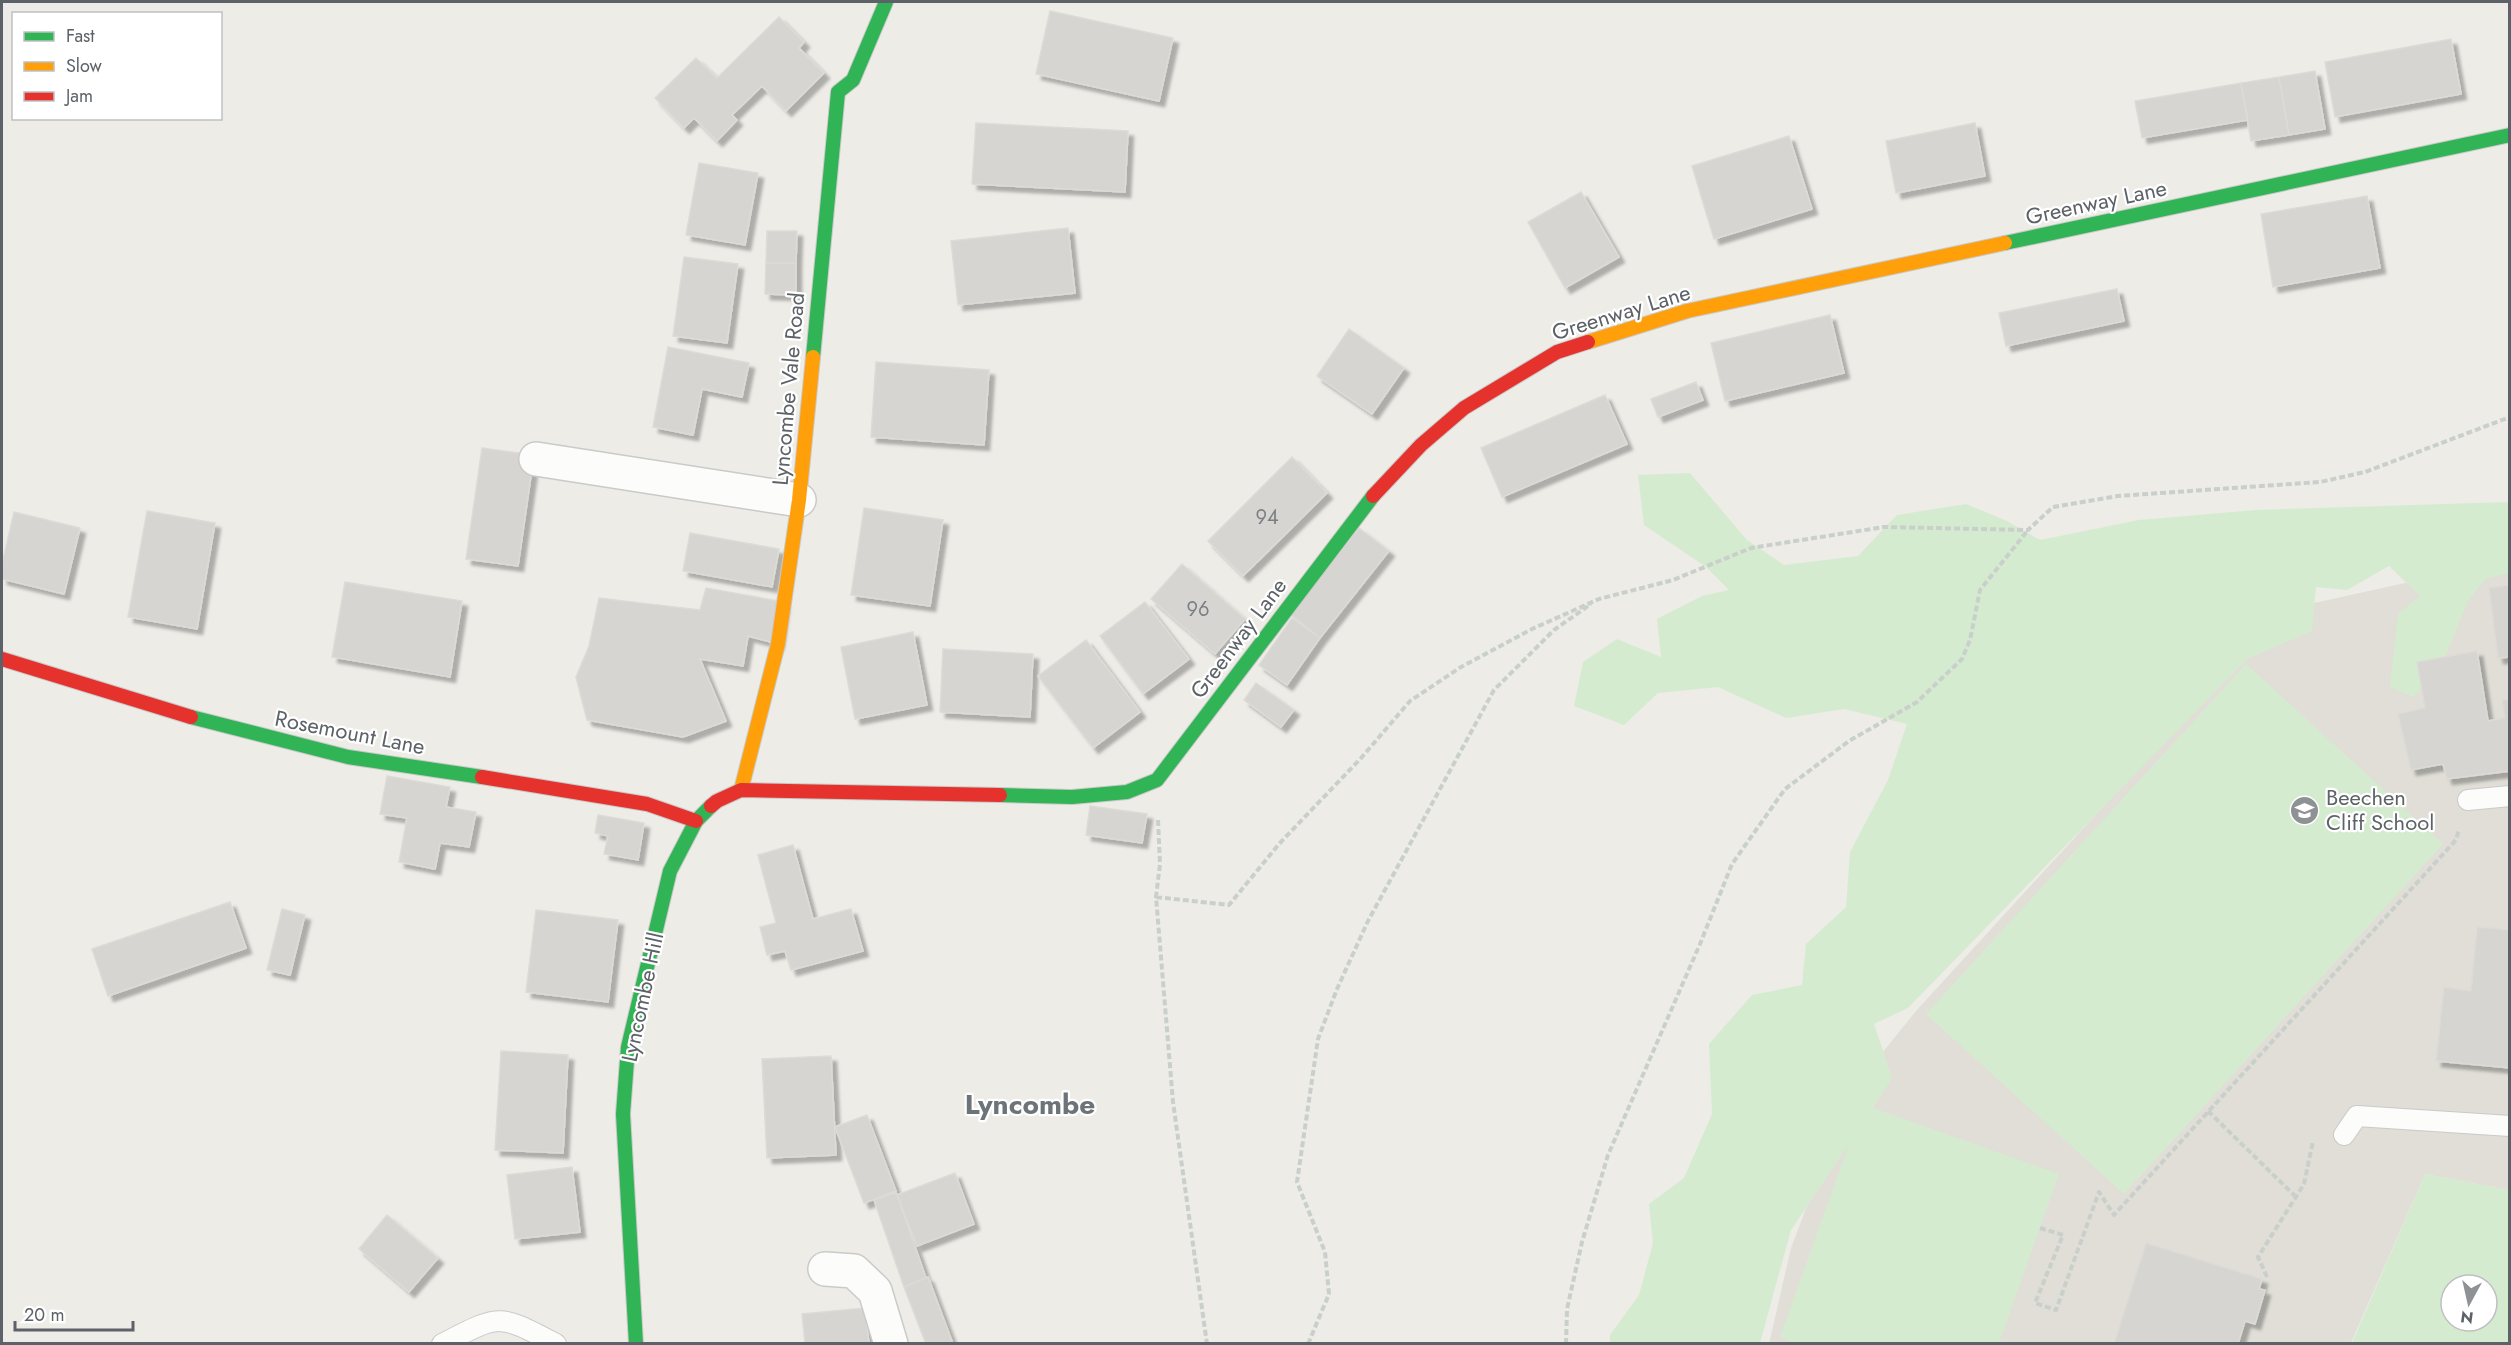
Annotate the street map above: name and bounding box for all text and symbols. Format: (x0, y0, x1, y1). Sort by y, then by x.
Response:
legend (12, 12, 222, 120)
text: Fast (66, 23, 95, 49)
text: Slow (66, 53, 103, 79)
text: Jam (64, 83, 93, 109)
street label: Greenway Lane (2023, 171, 2169, 233)
street label: Greenway Lane (1548, 276, 1694, 348)
street label: Lyncombe Vale Road (764, 291, 812, 487)
house number: 94 (1255, 503, 1279, 532)
street label: Greenway Lane (1182, 571, 1294, 705)
house number: 96 (1186, 595, 1210, 624)
street label: Rosemount Lane (272, 702, 428, 762)
place label: Beechen Cliff School (2326, 781, 2434, 838)
school or university icon: Beechen Cliff School (2289, 794, 2321, 826)
street label: Lyncombe Hill (613, 929, 671, 1065)
district label: Lyncombe (965, 1084, 1095, 1125)
north arrow (2439, 1273, 2499, 1333)
scale bar (15, 1294, 134, 1332)
text: 20 m (24, 1302, 64, 1328)
text: N (2459, 1305, 2475, 1330)

